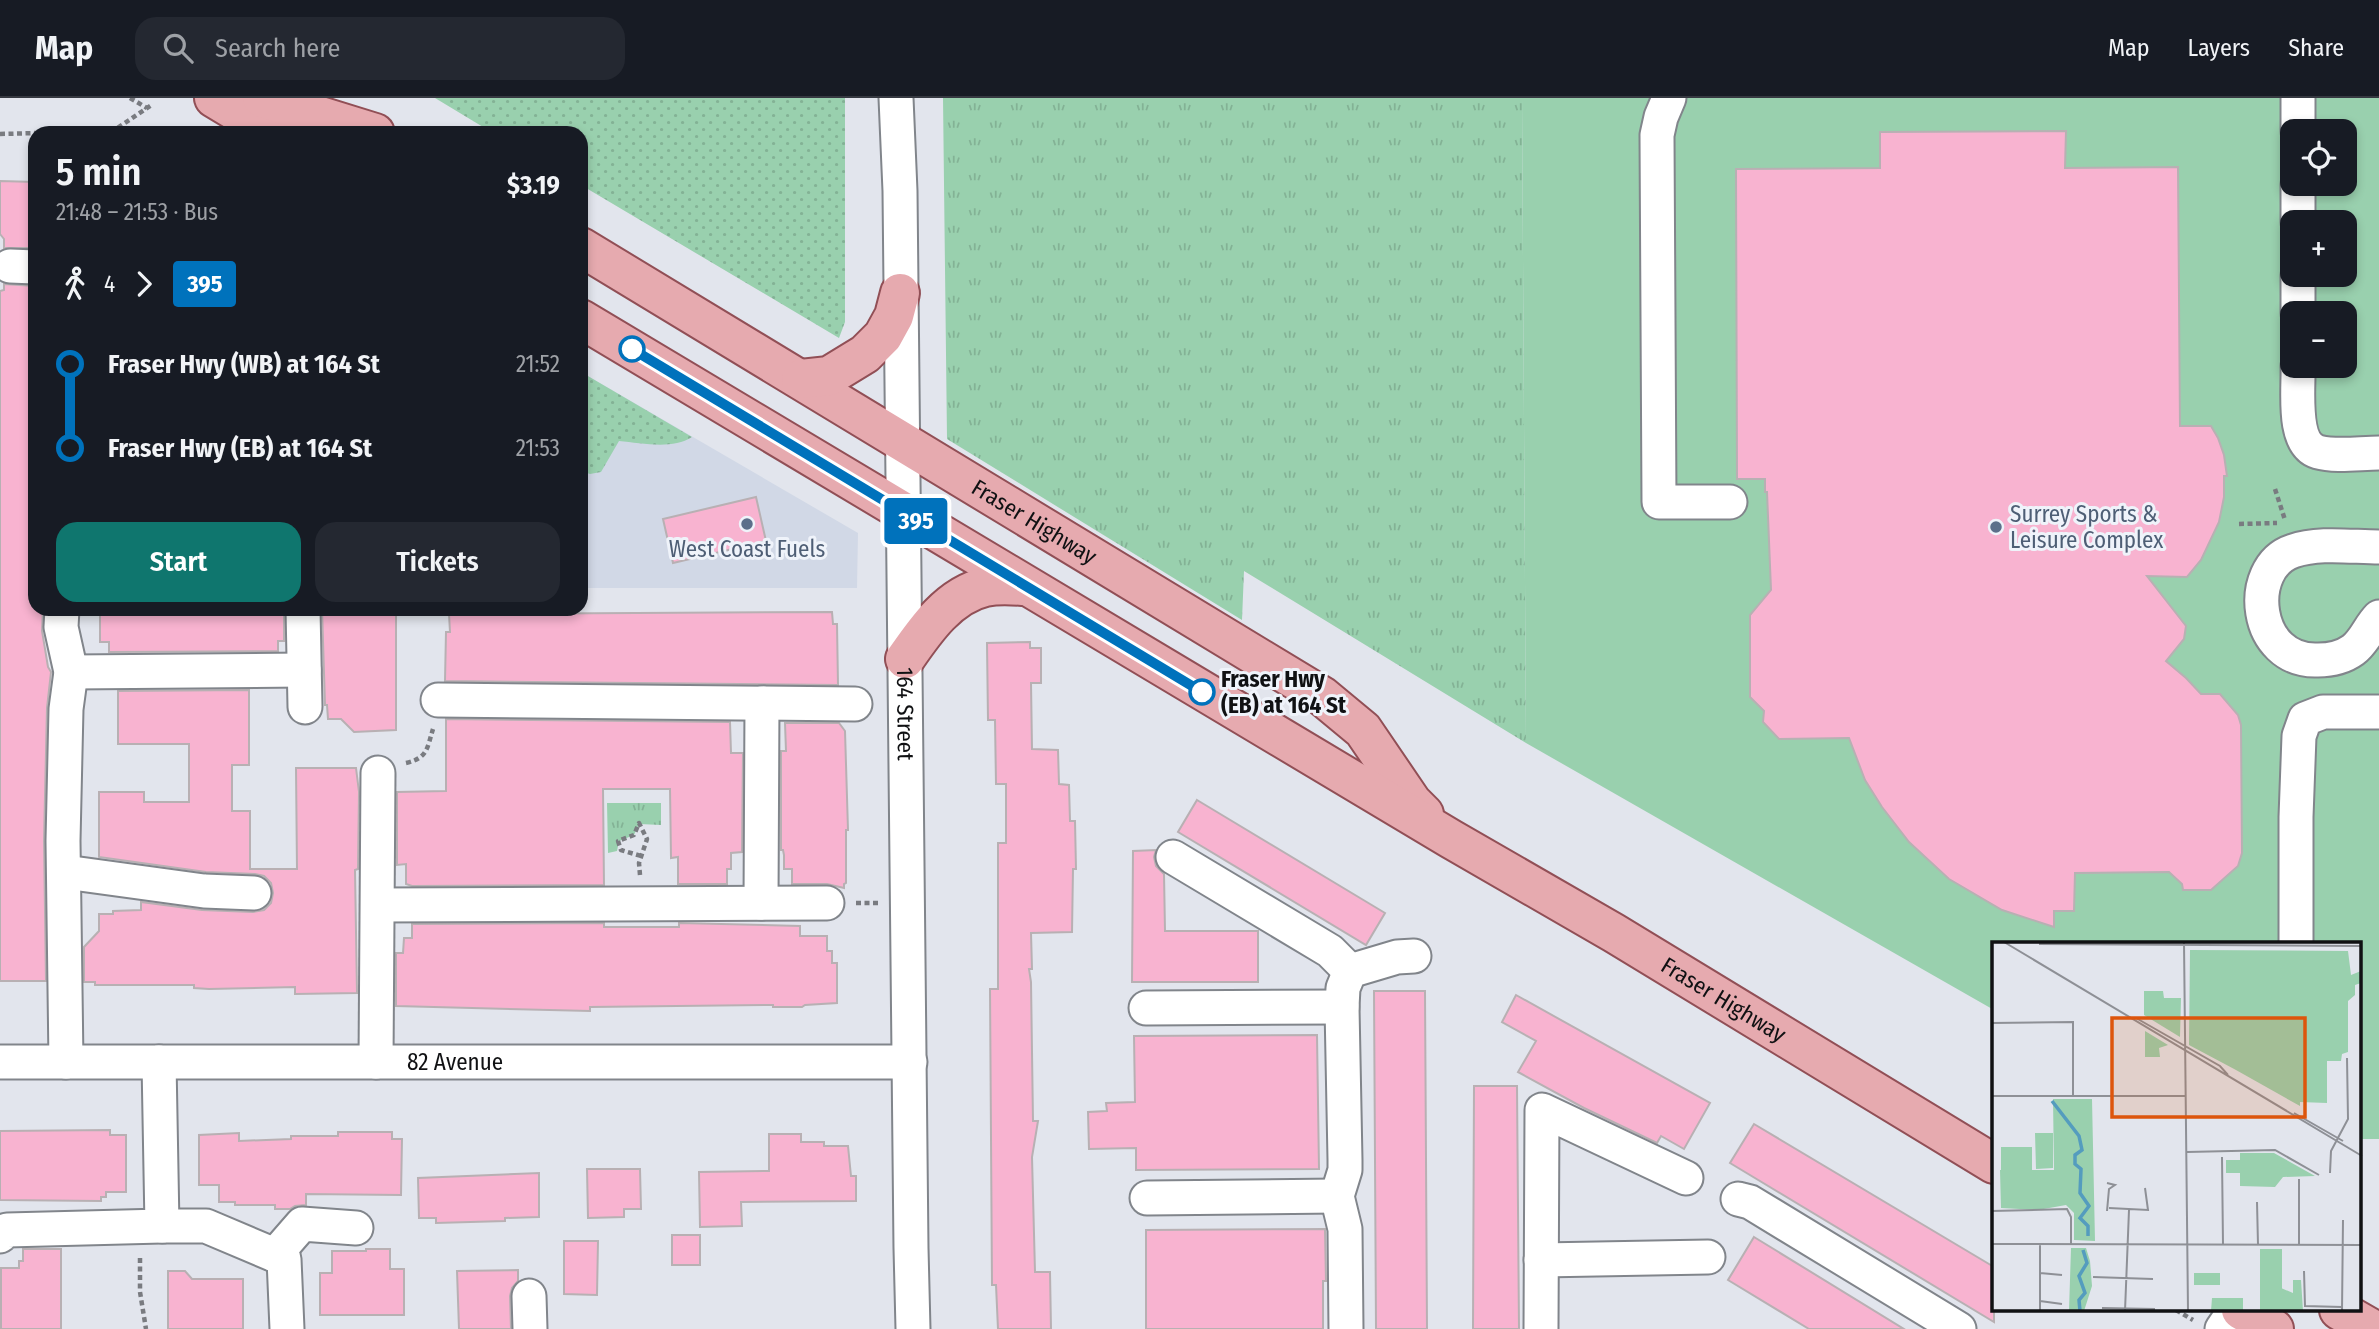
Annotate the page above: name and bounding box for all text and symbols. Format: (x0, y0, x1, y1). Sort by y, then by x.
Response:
search box (135, 17, 625, 80)
text: Map (35, 28, 93, 68)
icon: search (159, 29, 197, 67)
text: Search here (215, 33, 340, 64)
text: Map (2108, 34, 2150, 62)
text: Layers (2188, 34, 2250, 62)
text: Share (2288, 34, 2344, 62)
map controls (2280, 119, 2357, 378)
button: locate (2280, 119, 2357, 196)
text: 5 min (56, 149, 141, 195)
text: $3.19 (507, 170, 560, 201)
text: 21:48 – 21:53 · Bus (56, 198, 218, 226)
button: + (2280, 210, 2357, 287)
icon: walk (56, 265, 94, 303)
icon: forward (125, 265, 163, 303)
text: 4 (104, 270, 115, 298)
text: 395 (187, 270, 222, 298)
button: − (2280, 301, 2357, 378)
unlabelled marker (619, 336, 645, 362)
text: Fraser Hwy (WB) at 164 St (108, 349, 380, 380)
text: 21:52 (516, 350, 560, 378)
text: Fraser Hwy (EB) at 164 St (108, 433, 372, 464)
text: 21:53 (516, 434, 560, 462)
street label: Fraser Highway (967, 473, 1102, 571)
line badge: 395 (876, 498, 956, 544)
place label: Surrey Sports & Leisure Complex (2010, 500, 2163, 554)
text: 395 (898, 507, 934, 535)
marker: West Coast Fuels (739, 516, 755, 532)
marker: Surrey Sports & Leisure Complex (1988, 519, 2004, 535)
button: Start (56, 522, 301, 602)
button: Tickets (315, 522, 560, 602)
place label: West Coast Fuels (669, 535, 825, 563)
place label: Fraser Hwy (EB) at 164 St (1221, 665, 1347, 719)
street label: 164 Street (891, 667, 920, 761)
marker: Fraser Hwy (EB) at 164 St (1189, 679, 1215, 705)
inset map (1992, 942, 2362, 1312)
street label: Fraser Highway (1656, 951, 1792, 1049)
street label: 82 Avenue (407, 1048, 503, 1076)

